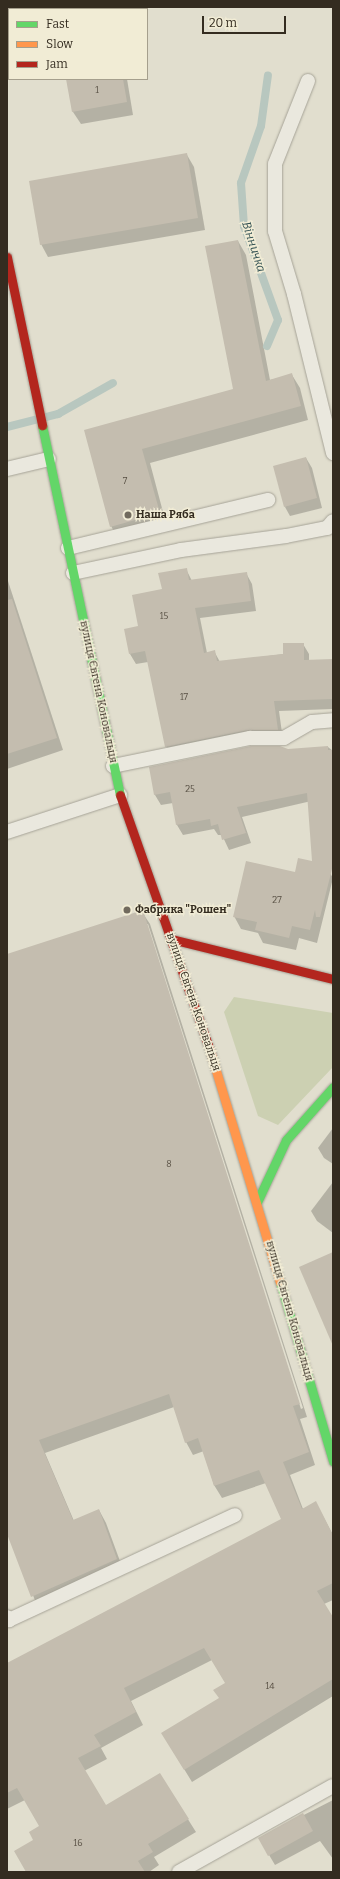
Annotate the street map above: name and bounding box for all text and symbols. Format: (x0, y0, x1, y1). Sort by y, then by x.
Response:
legend (8, 8, 148, 80)
scale bar (204, 8, 288, 34)
text: 20 m (209, 16, 237, 30)
text: Fast (46, 17, 69, 31)
text: Slow (46, 37, 73, 51)
text: Jam (46, 57, 68, 71)
house number: 1 (95, 85, 99, 95)
water label: Вінничка (238, 220, 268, 274)
house number: 7 (123, 476, 127, 486)
place label: Наша Ряба (136, 508, 195, 522)
marker: Наша Ряба (123, 510, 133, 520)
house number: 15 (160, 611, 168, 621)
street label: вулиця Євгена Коновальця (76, 620, 120, 764)
house number: 17 (180, 692, 188, 702)
house number: 25 (185, 784, 195, 794)
house number: 27 (272, 895, 282, 905)
place label: Фабрика "Рошен" (135, 903, 231, 917)
marker: Фабрика "Рошен" (122, 905, 132, 915)
street label: вулиця Євгена Коновальця (163, 931, 223, 1073)
house number: 8 (166, 1159, 172, 1169)
street label: вулиця Євгена Коновальця (263, 1239, 315, 1383)
house number: 14 (266, 1681, 274, 1691)
house number: 16 (74, 1838, 82, 1848)

